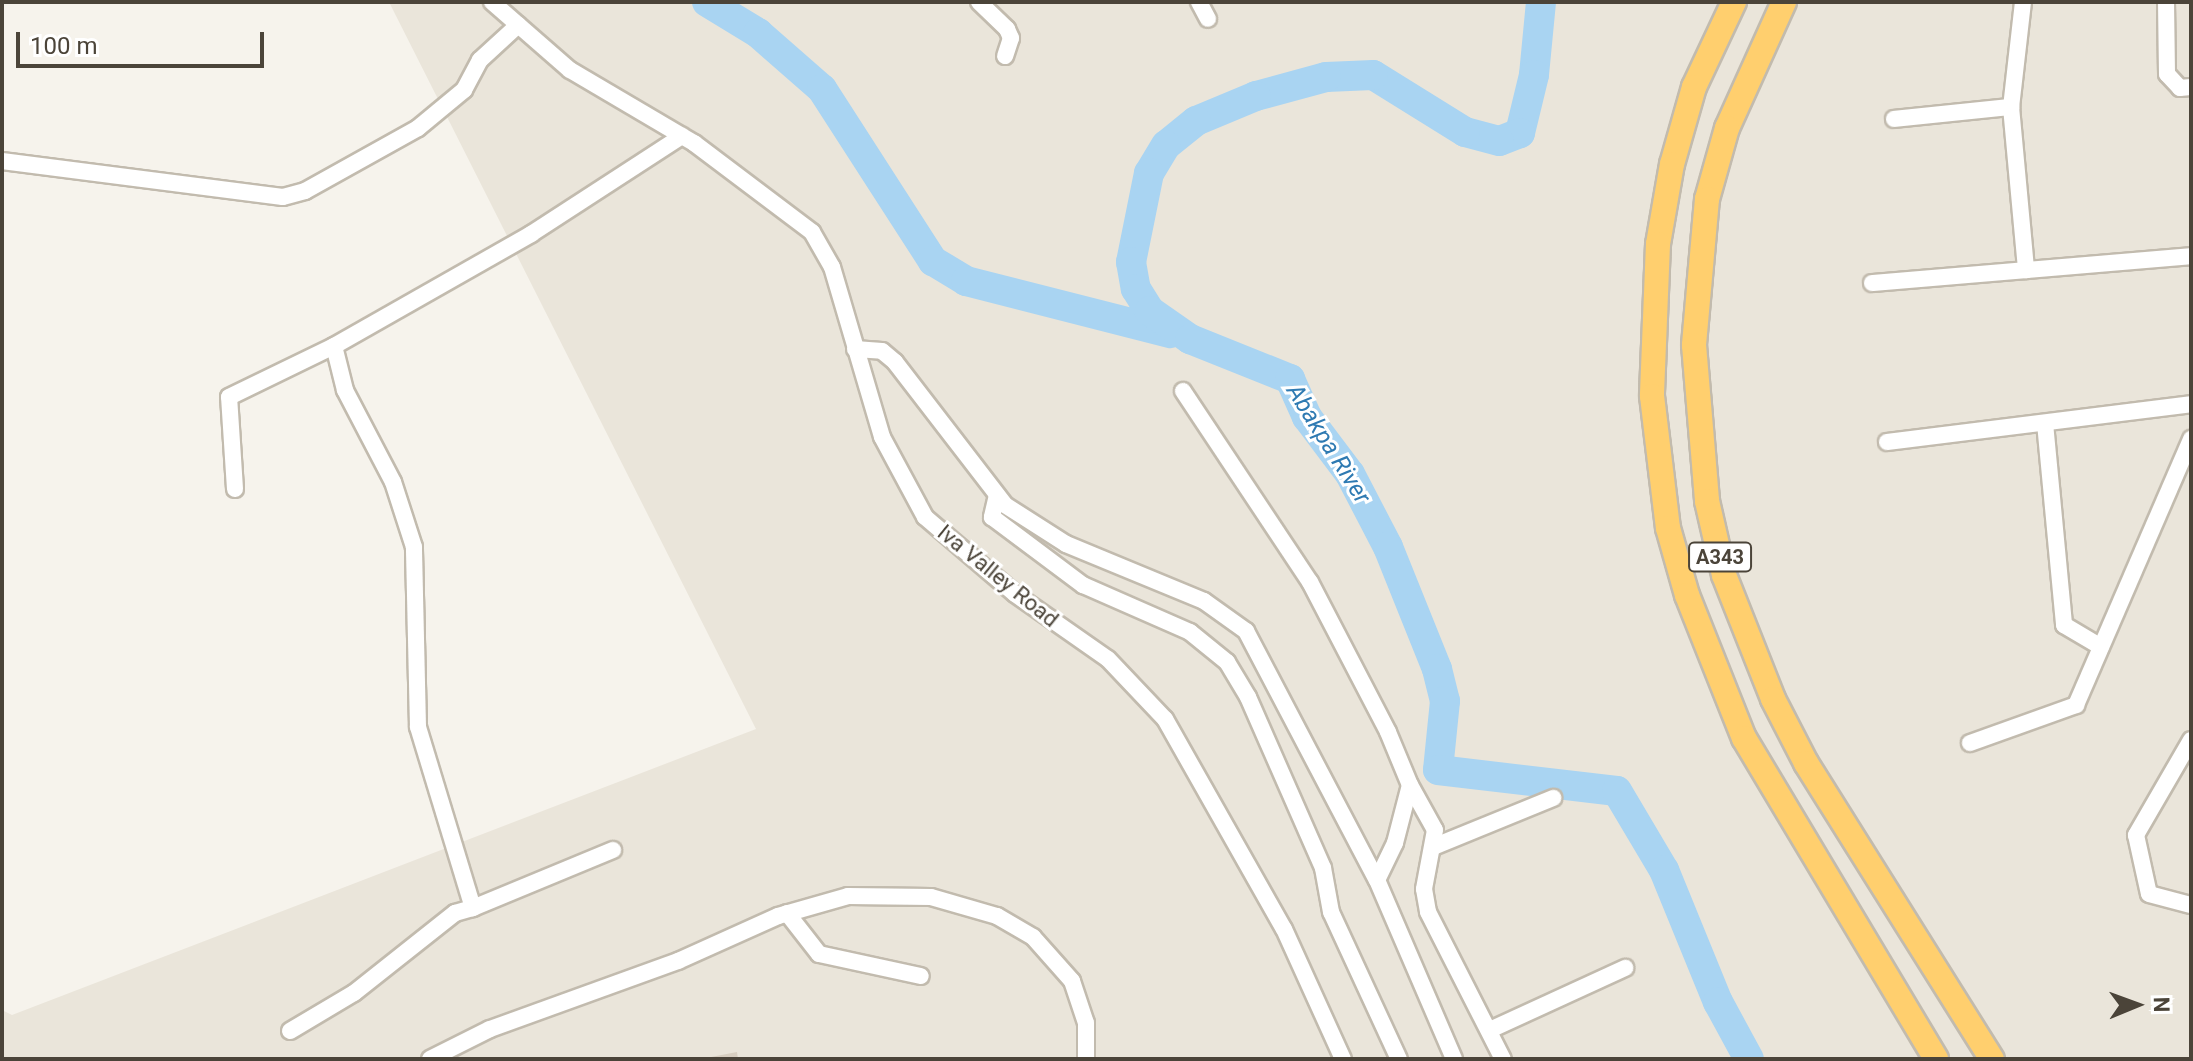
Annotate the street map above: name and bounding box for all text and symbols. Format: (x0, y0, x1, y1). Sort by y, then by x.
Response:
scale bar (20, 16, 268, 66)
text: 100 m (30, 32, 97, 60)
water label: Abakpa River (1280, 379, 1376, 509)
street label: Iva Valley Road (932, 519, 1064, 633)
road number: A343 (1688, 541, 1752, 573)
north arrow (2097, 965, 2177, 1045)
text: N (2149, 997, 2174, 1013)

